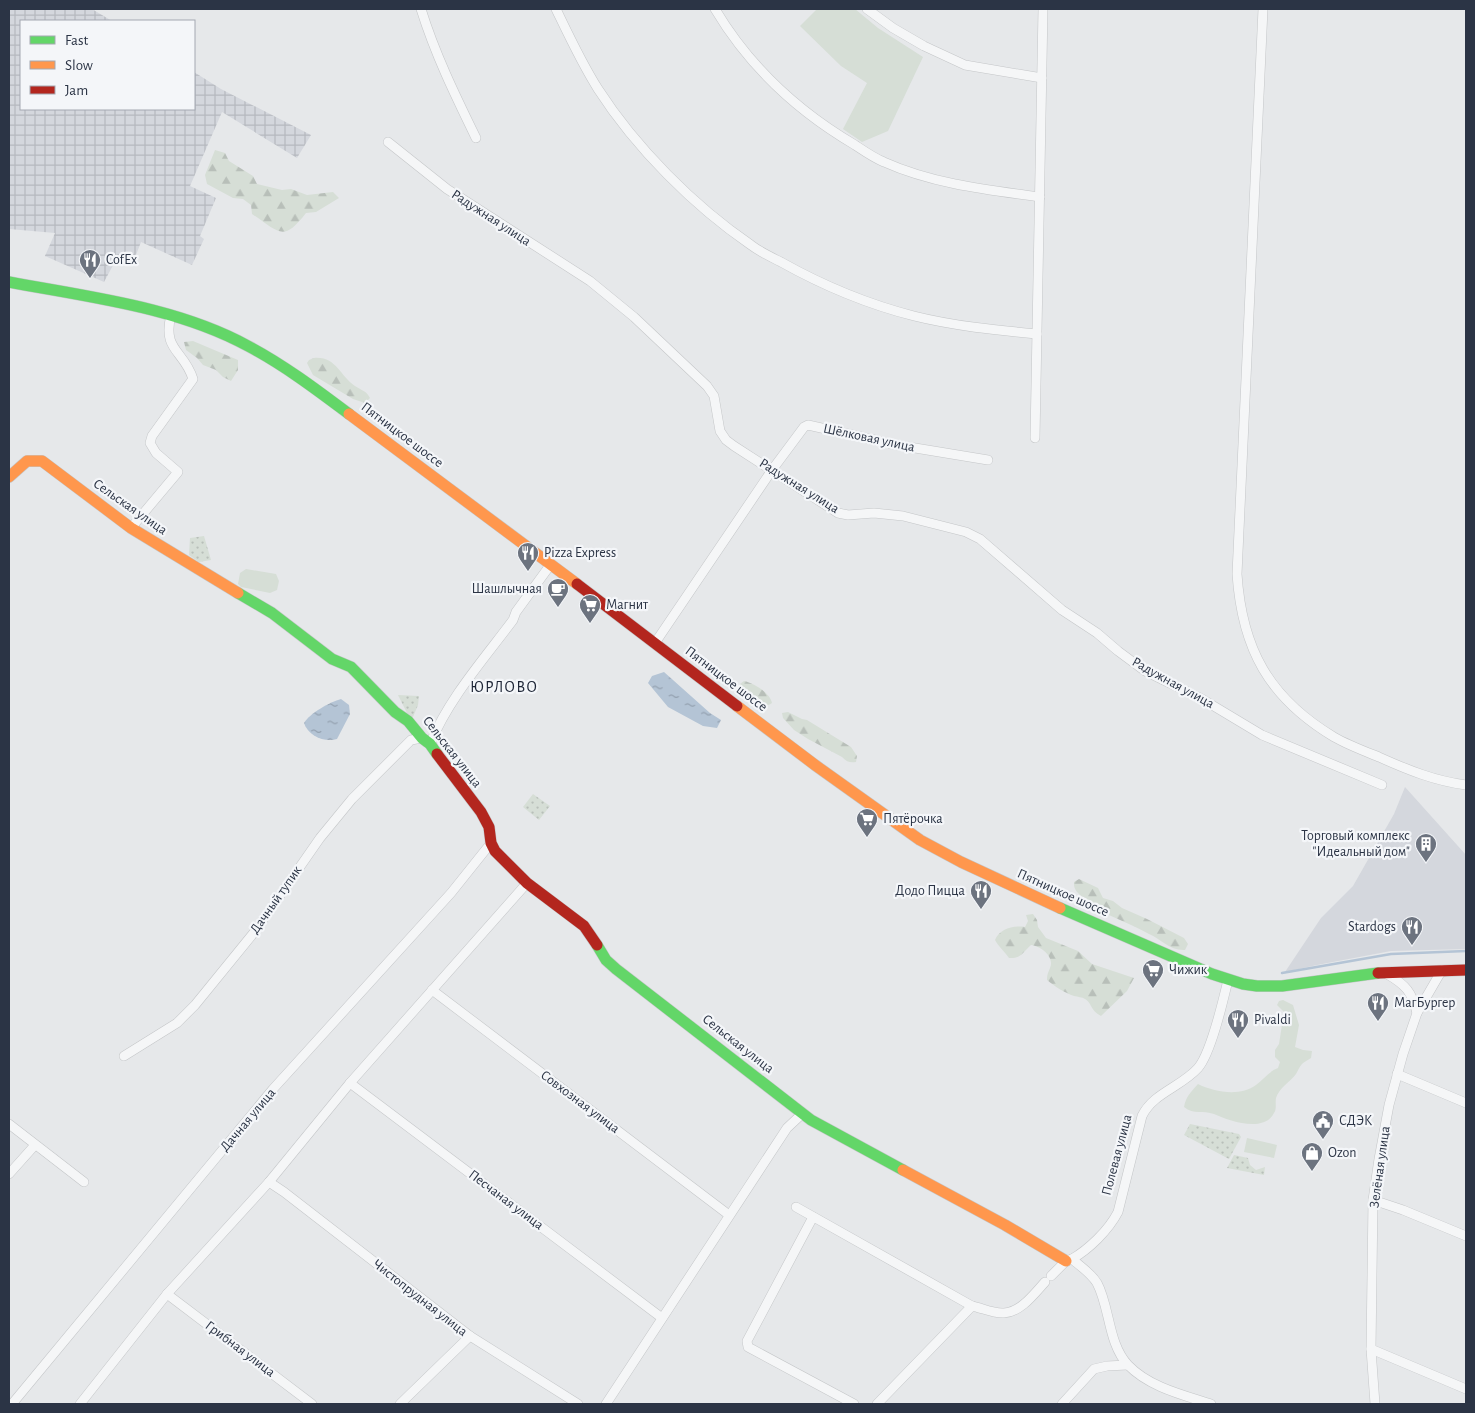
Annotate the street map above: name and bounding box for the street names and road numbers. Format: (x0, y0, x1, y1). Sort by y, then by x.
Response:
street label: Радужная улица (449, 187, 534, 249)
street label: Пятницкое шоссе (358, 400, 446, 470)
street label: Шёлковая улица (822, 421, 917, 455)
street label: Радужная улица (757, 456, 842, 516)
street label: Сельская улица (91, 476, 170, 538)
street label: Пятницкое шоссе (682, 644, 770, 714)
street label: Радужная улица (1130, 655, 1217, 712)
street label: Сельская улица (420, 714, 485, 791)
street label: Дачный тупик (248, 863, 305, 936)
street label: Пятницкое шоссе (1015, 867, 1111, 919)
street label: Сельская улица (700, 1012, 777, 1077)
street label: Совхозная улица (538, 1068, 623, 1136)
street label: Дачная улица (218, 1085, 279, 1154)
street label: Полевая улица (1099, 1112, 1135, 1197)
street label: Зелёная улица (1367, 1125, 1393, 1209)
street label: Песчаная улица (466, 1167, 547, 1233)
street label: Чистопрудная улица (370, 1257, 470, 1339)
street label: Грибная улица (203, 1318, 278, 1380)

